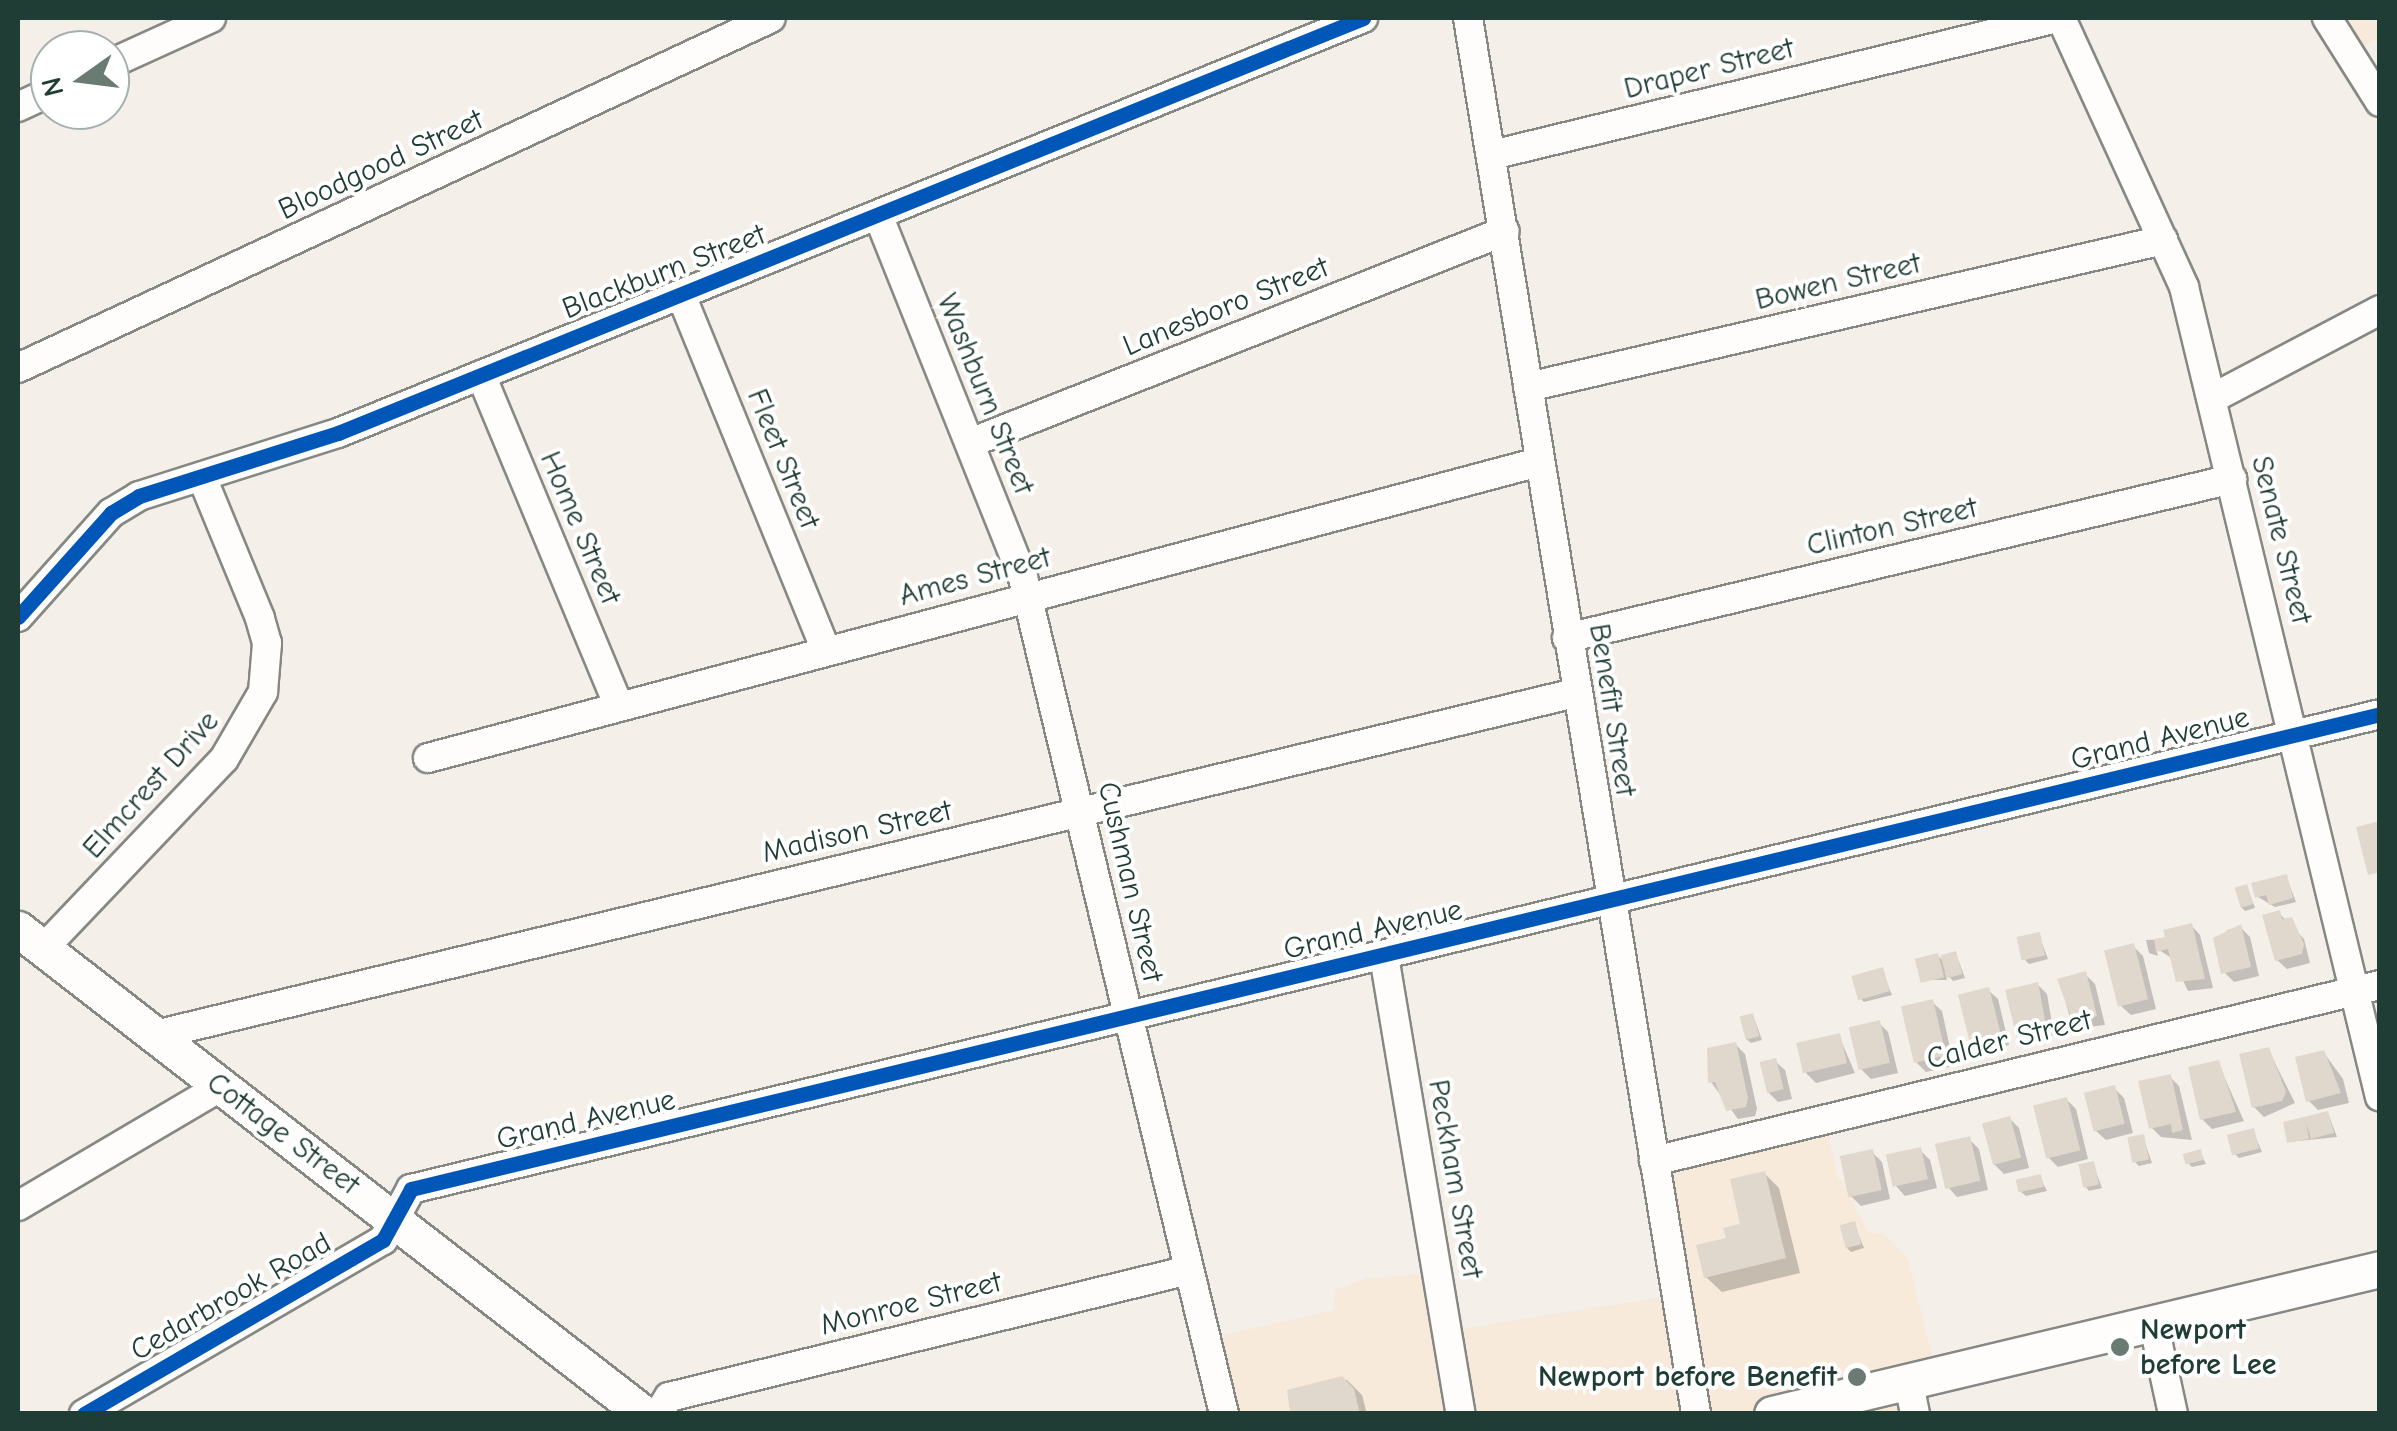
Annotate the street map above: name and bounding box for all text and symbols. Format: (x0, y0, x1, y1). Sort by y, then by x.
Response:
north arrow (30, 30, 130, 130)
street label: Draper Street (1620, 31, 1798, 107)
text: N (35, 74, 71, 100)
street label: Bloodgood Street (273, 102, 489, 228)
street label: Blackburn Street (557, 217, 771, 327)
street label: Bowen Street (1752, 246, 1924, 318)
street label: Lanesboro Street (1118, 249, 1334, 365)
street label: Washburn Street (928, 288, 1042, 500)
street label: Fleet Street (739, 384, 827, 534)
street label: Home Street (532, 446, 628, 610)
street label: Senate Street (2243, 452, 2319, 628)
street label: Clinton Street (1803, 490, 1981, 564)
street label: Ames Street (896, 540, 1054, 614)
street label: Benefit Street (1581, 621, 1643, 799)
street label: Grand Avenue (2067, 700, 2253, 778)
street label: Elmcrest Drive (75, 704, 227, 866)
street label: Cushman Street (1089, 778, 1171, 986)
street label: Madison Street (759, 793, 955, 871)
street label: Grand Avenue (1280, 892, 1466, 968)
street label: Calder Street (1923, 1002, 2095, 1078)
street label: Cottage Street (200, 1065, 366, 1203)
street label: Peckham Street (1420, 1077, 1490, 1281)
street label: Grand Avenue (493, 1082, 679, 1158)
street label: Cedarbrook Road (124, 1225, 338, 1369)
street label: Monroe Street (817, 1264, 1005, 1344)
place label: Newport before Lee (2140, 1312, 2276, 1382)
marker: Newport before Lee (2109, 1336, 2131, 1358)
place label: Newport before Benefit (1538, 1359, 1837, 1395)
marker: Newport before Benefit (1846, 1366, 1868, 1388)

